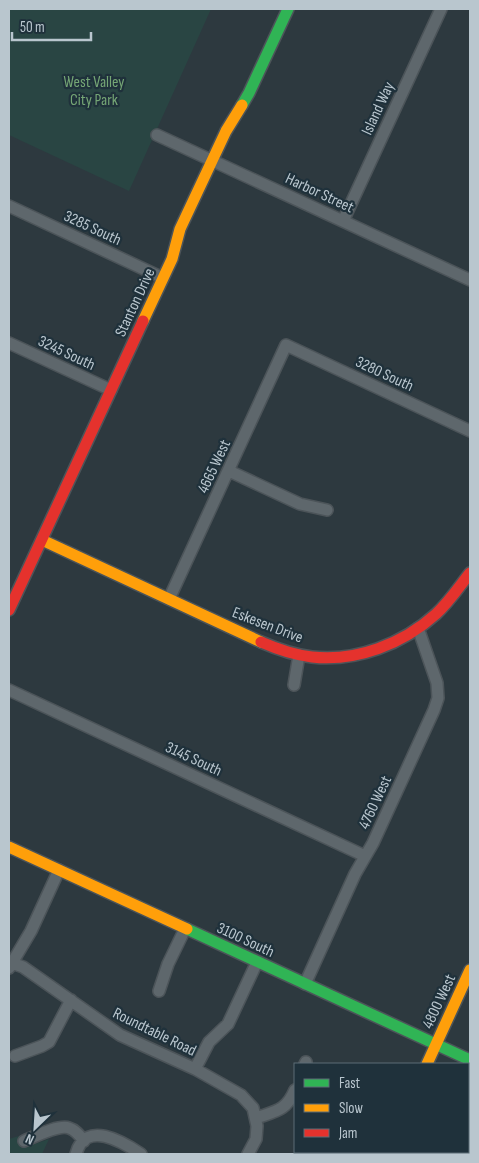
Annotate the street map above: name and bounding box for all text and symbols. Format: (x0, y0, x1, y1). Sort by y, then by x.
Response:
scale bar (12, 10, 91, 42)
text: 50 m (20, 18, 45, 37)
park label: West Valley City Park (63, 73, 125, 110)
street label: Island Way (358, 79, 399, 138)
street label: Harbor Street (282, 169, 357, 217)
street label: 3285 South (61, 207, 124, 250)
street label: Stanton Drive (111, 265, 160, 340)
street label: 3245 South (35, 332, 98, 375)
street label: 3280 South (352, 353, 416, 396)
street label: 4665 West (194, 437, 235, 496)
street label: Eskesen Drive (229, 603, 305, 648)
street label: 3145 South (162, 738, 225, 781)
street label: 4760 West (355, 773, 396, 832)
street label: 3100 South (214, 919, 277, 962)
street label: 4800 West (419, 971, 460, 1032)
street label: Roundtable Road (110, 1004, 199, 1061)
legend (294, 1063, 469, 1153)
text: Fast (339, 1074, 361, 1093)
text: Slow (339, 1099, 363, 1118)
north arrow (10, 1103, 60, 1153)
text: Jam (338, 1124, 357, 1143)
text: N (23, 1130, 37, 1149)

